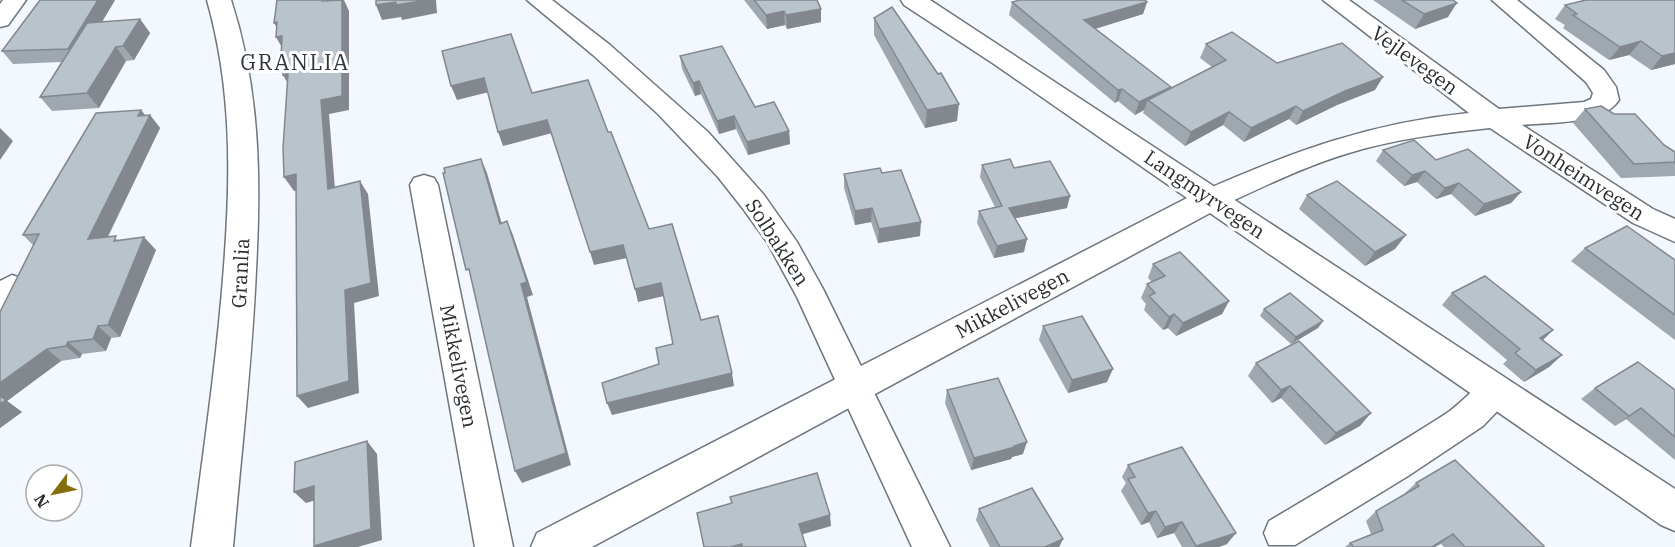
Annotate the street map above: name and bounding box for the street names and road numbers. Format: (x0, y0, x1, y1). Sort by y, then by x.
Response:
street label: Vejlevegen (1366, 19, 1464, 101)
street label: Vonheimvegen (1518, 128, 1650, 227)
street label: Langmyrvegen (1139, 143, 1271, 245)
street label: Solbakken (740, 193, 816, 291)
street label: Granlia (225, 237, 255, 309)
street label: Mikkelivegen (950, 262, 1074, 344)
street label: Mikkelivegen (434, 302, 484, 430)

